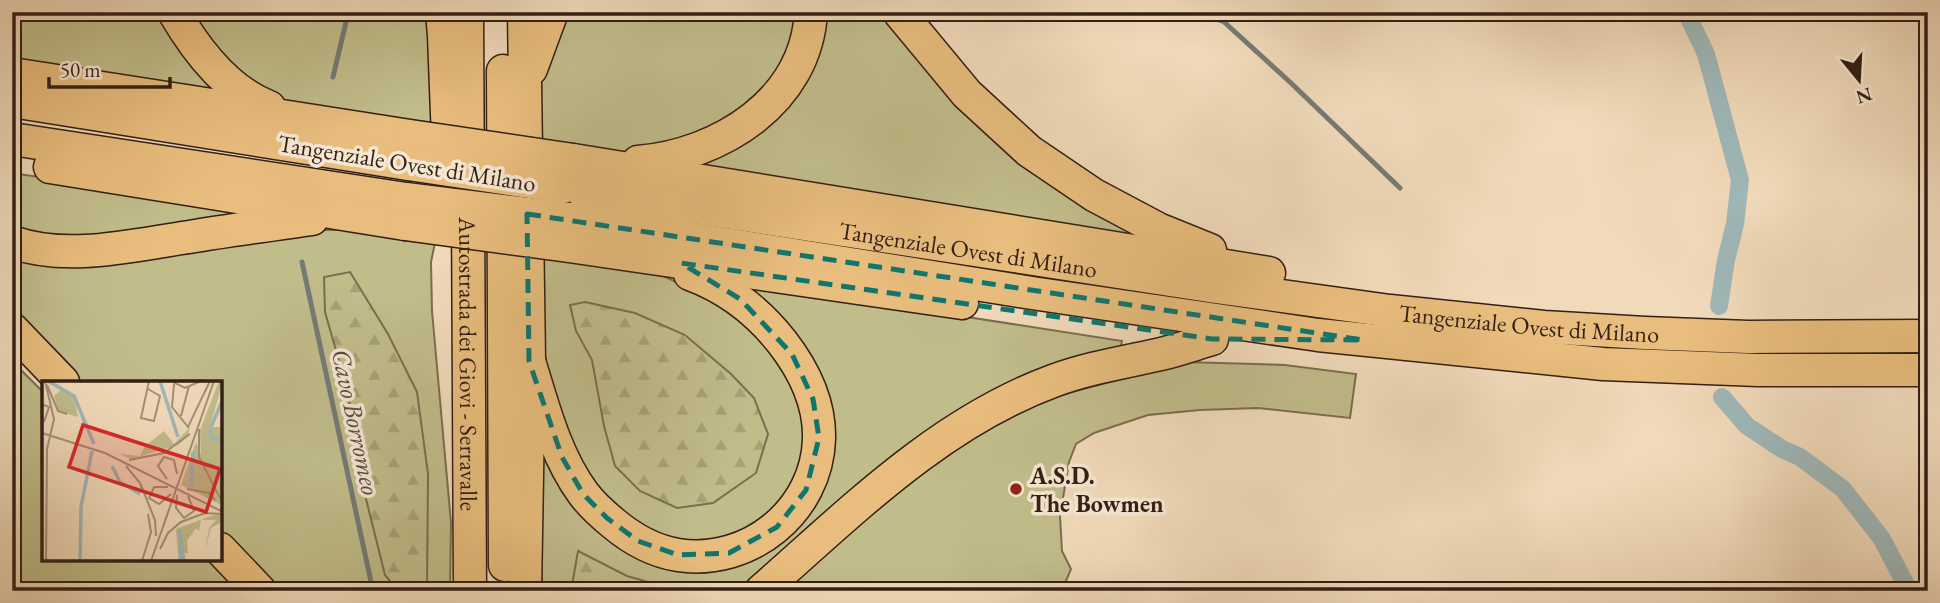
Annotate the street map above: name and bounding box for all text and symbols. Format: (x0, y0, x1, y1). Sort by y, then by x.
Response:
scale bar (49, 46, 170, 90)
north arrow (1825, 46, 1895, 116)
text: 50 m (60, 56, 101, 83)
text: N (1852, 81, 1875, 110)
street label: Tangenziale Ovest di Milano (276, 127, 538, 199)
street label: Tangenziale Ovest di Milano (837, 214, 1100, 284)
street label: Autostrada dei Giovi - Serravalle (453, 216, 485, 511)
street label: Tangenziale Ovest di Milano (1398, 297, 1660, 349)
water label: Cavo Borromeo (324, 346, 388, 498)
inset map (42, 381, 222, 561)
place label: A.S.D. The Bowmen (1029, 460, 1164, 519)
marker: A.S.D. The Bowmen (1008, 481, 1024, 497)

